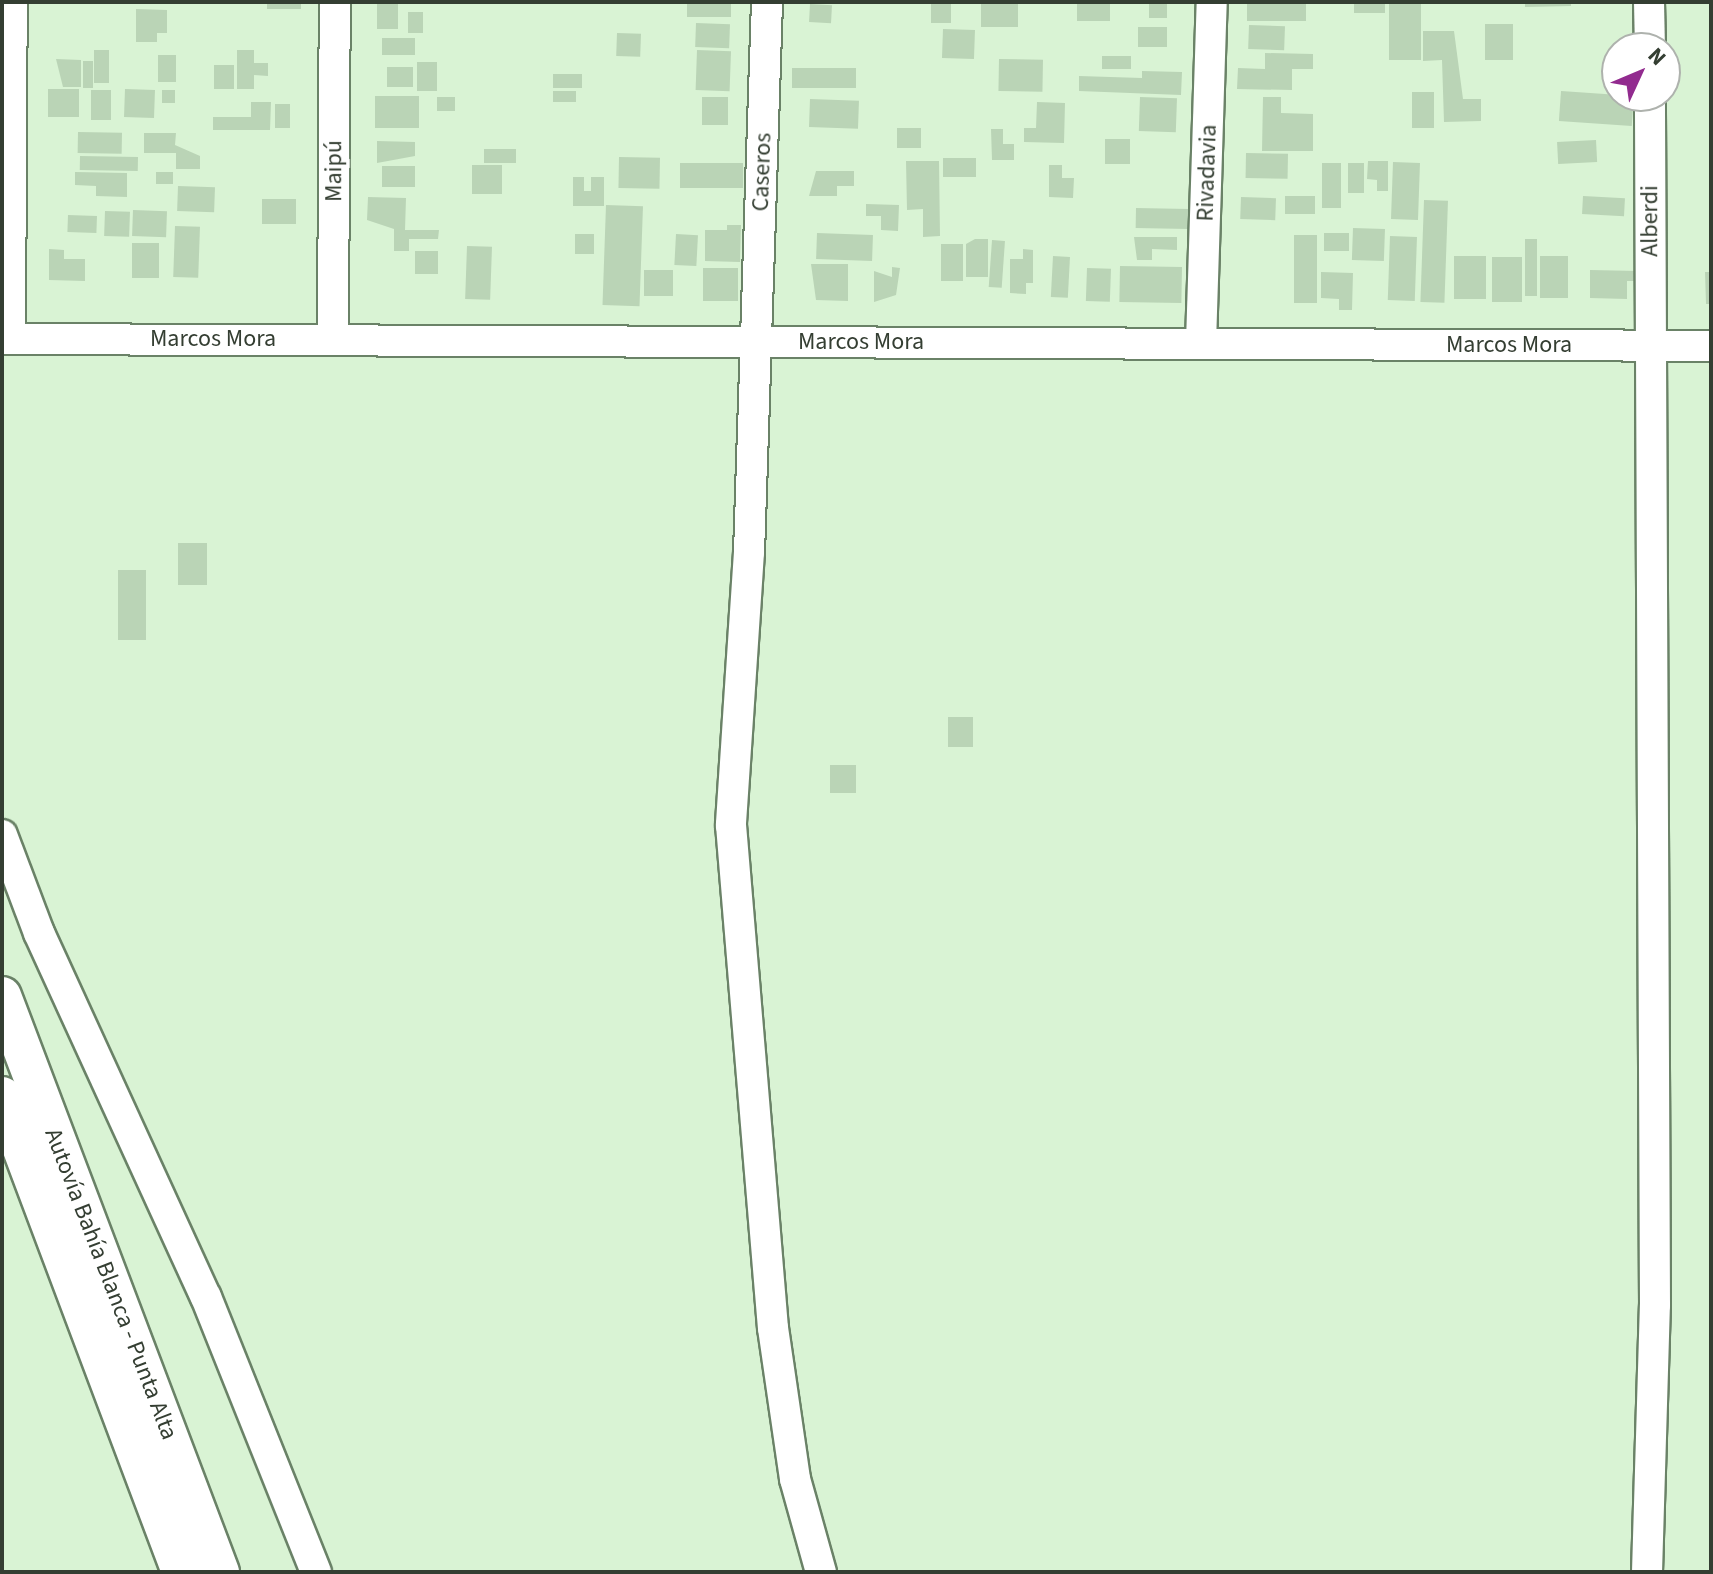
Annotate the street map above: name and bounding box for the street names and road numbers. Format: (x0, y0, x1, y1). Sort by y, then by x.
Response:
street label: Rivadavia (1191, 124, 1223, 222)
street label: Caseros (746, 132, 778, 212)
street label: Maipú (320, 140, 348, 202)
street label: Alberdi (1636, 185, 1664, 257)
street label: Marcos Mora (150, 325, 276, 353)
street label: Marcos Mora (798, 328, 924, 356)
street label: Marcos Mora (1446, 331, 1572, 359)
street label: Autovía Bahía Blanca - Punta Alta (38, 1124, 184, 1444)

